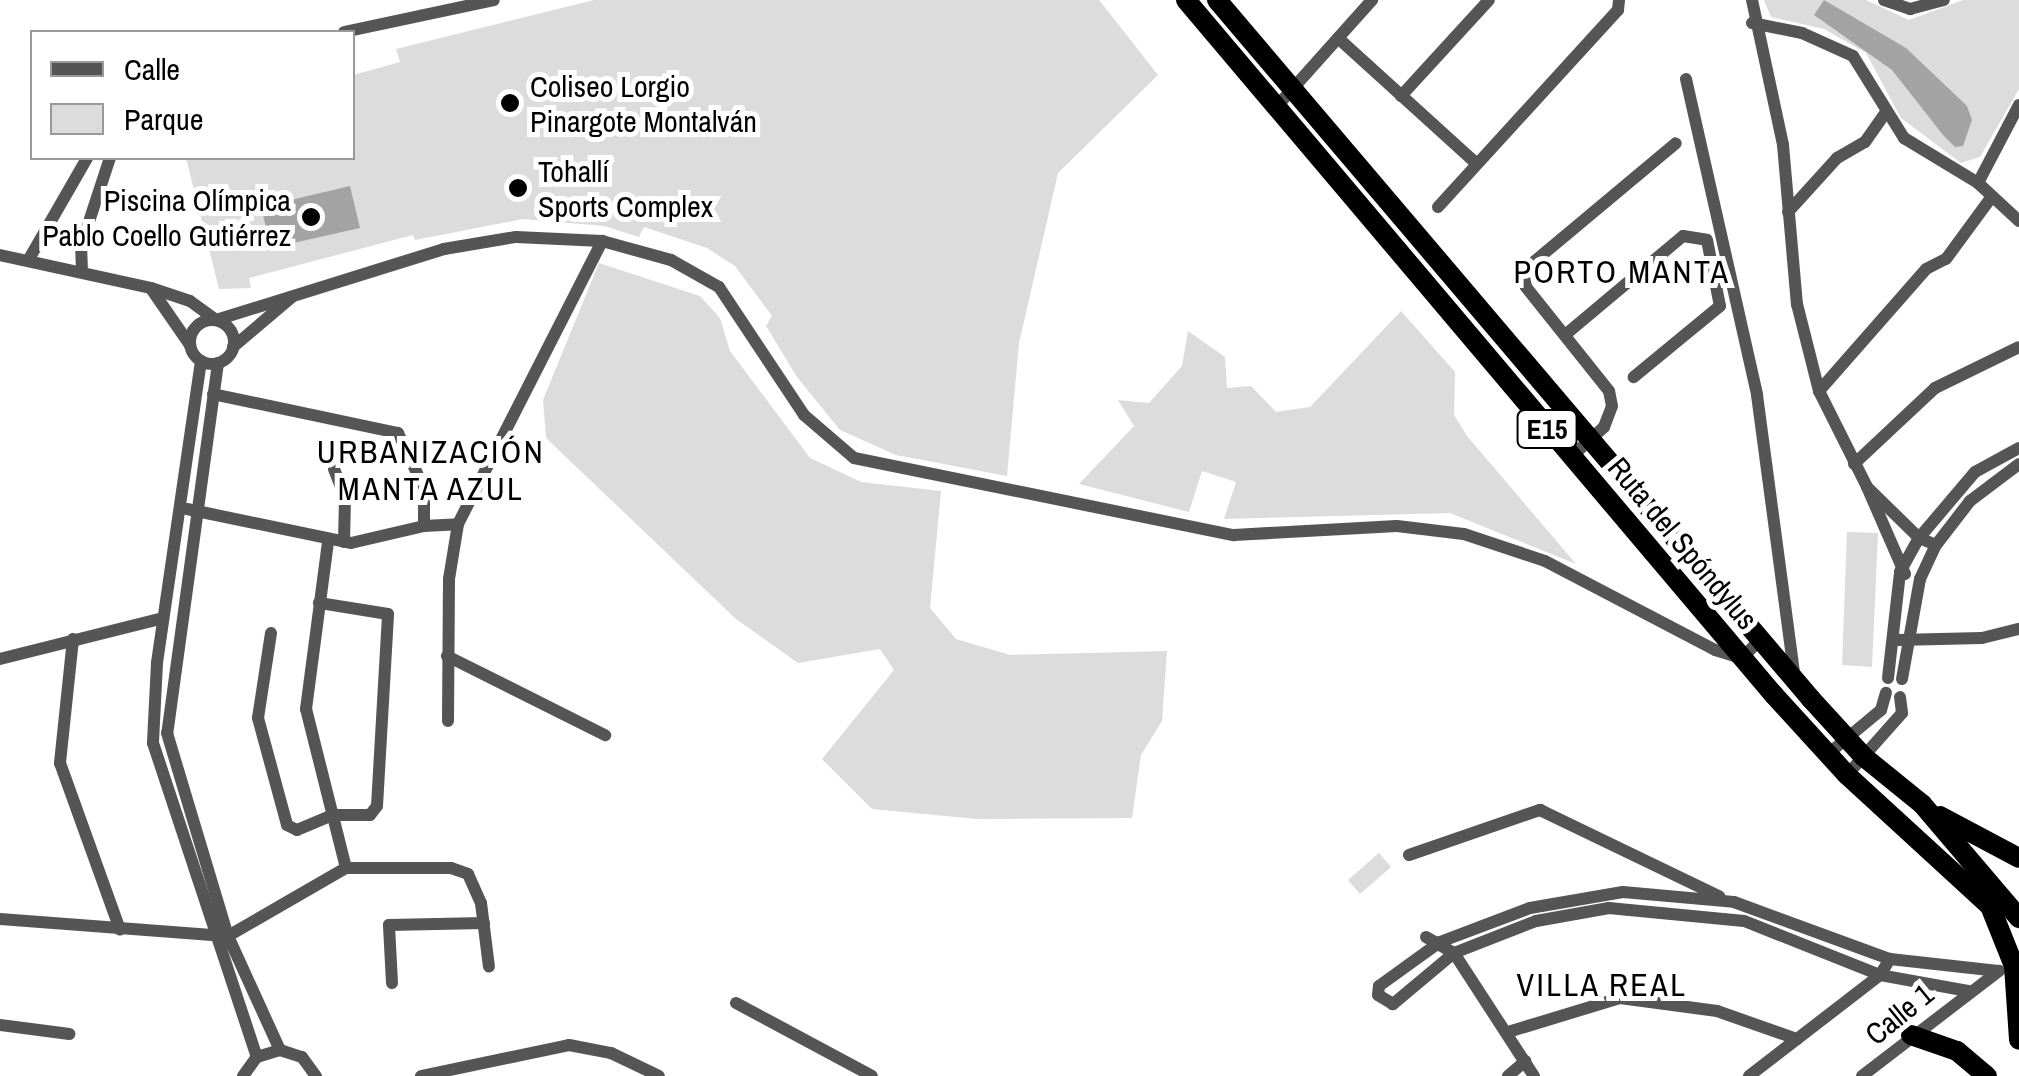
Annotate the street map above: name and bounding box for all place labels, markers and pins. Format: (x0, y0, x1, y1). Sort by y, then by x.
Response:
place label: Coliseo Lorgio Pinargote Montalván (530, 68, 757, 138)
marker: Coliseo Lorgio Pinargote Montalván (499, 92, 521, 114)
place label: Tohallí Sports Complex (538, 153, 713, 224)
marker: Tohallí Sports Complex (507, 177, 529, 199)
place label: Piscina Olímpica Pablo Coello Gutiérrez (42, 182, 291, 252)
marker: Piscina Olímpica Pablo Coello Gutiérrez (300, 206, 322, 228)

